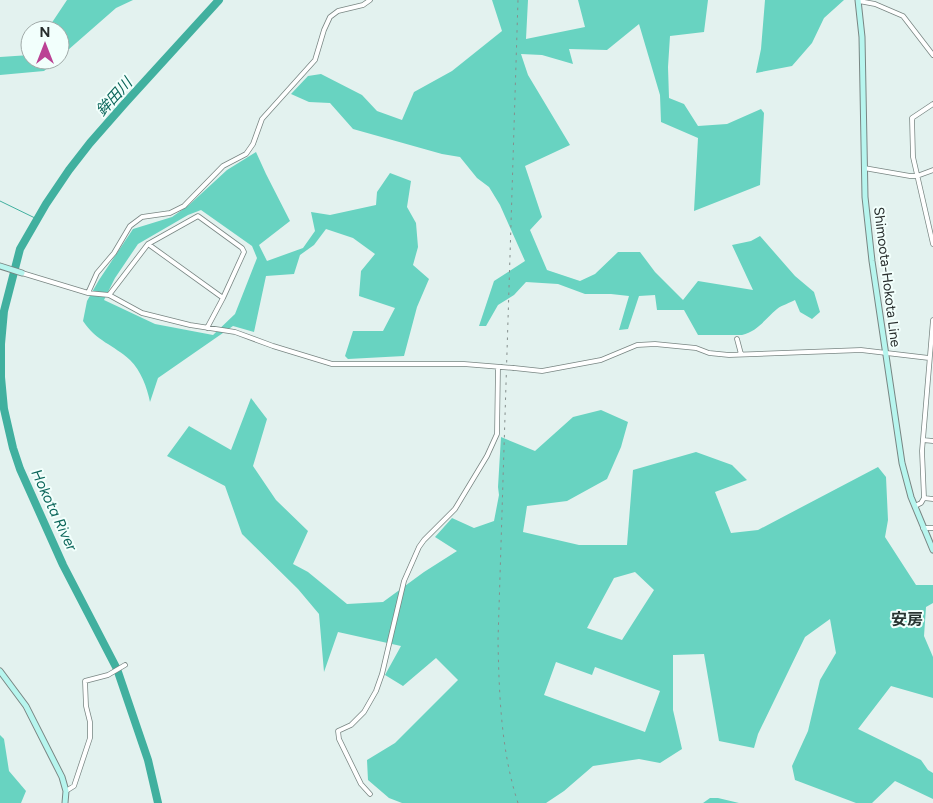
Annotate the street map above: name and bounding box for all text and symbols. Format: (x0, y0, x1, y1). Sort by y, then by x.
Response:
north arrow (20, 20, 70, 70)
text: N (40, 24, 50, 41)
water label: 鉾田川 (92, 73, 137, 120)
street label: Shimoota-Hokota Line (870, 206, 904, 348)
water label: Hokota River (27, 466, 81, 554)
district label: 安房 (891, 610, 923, 629)

